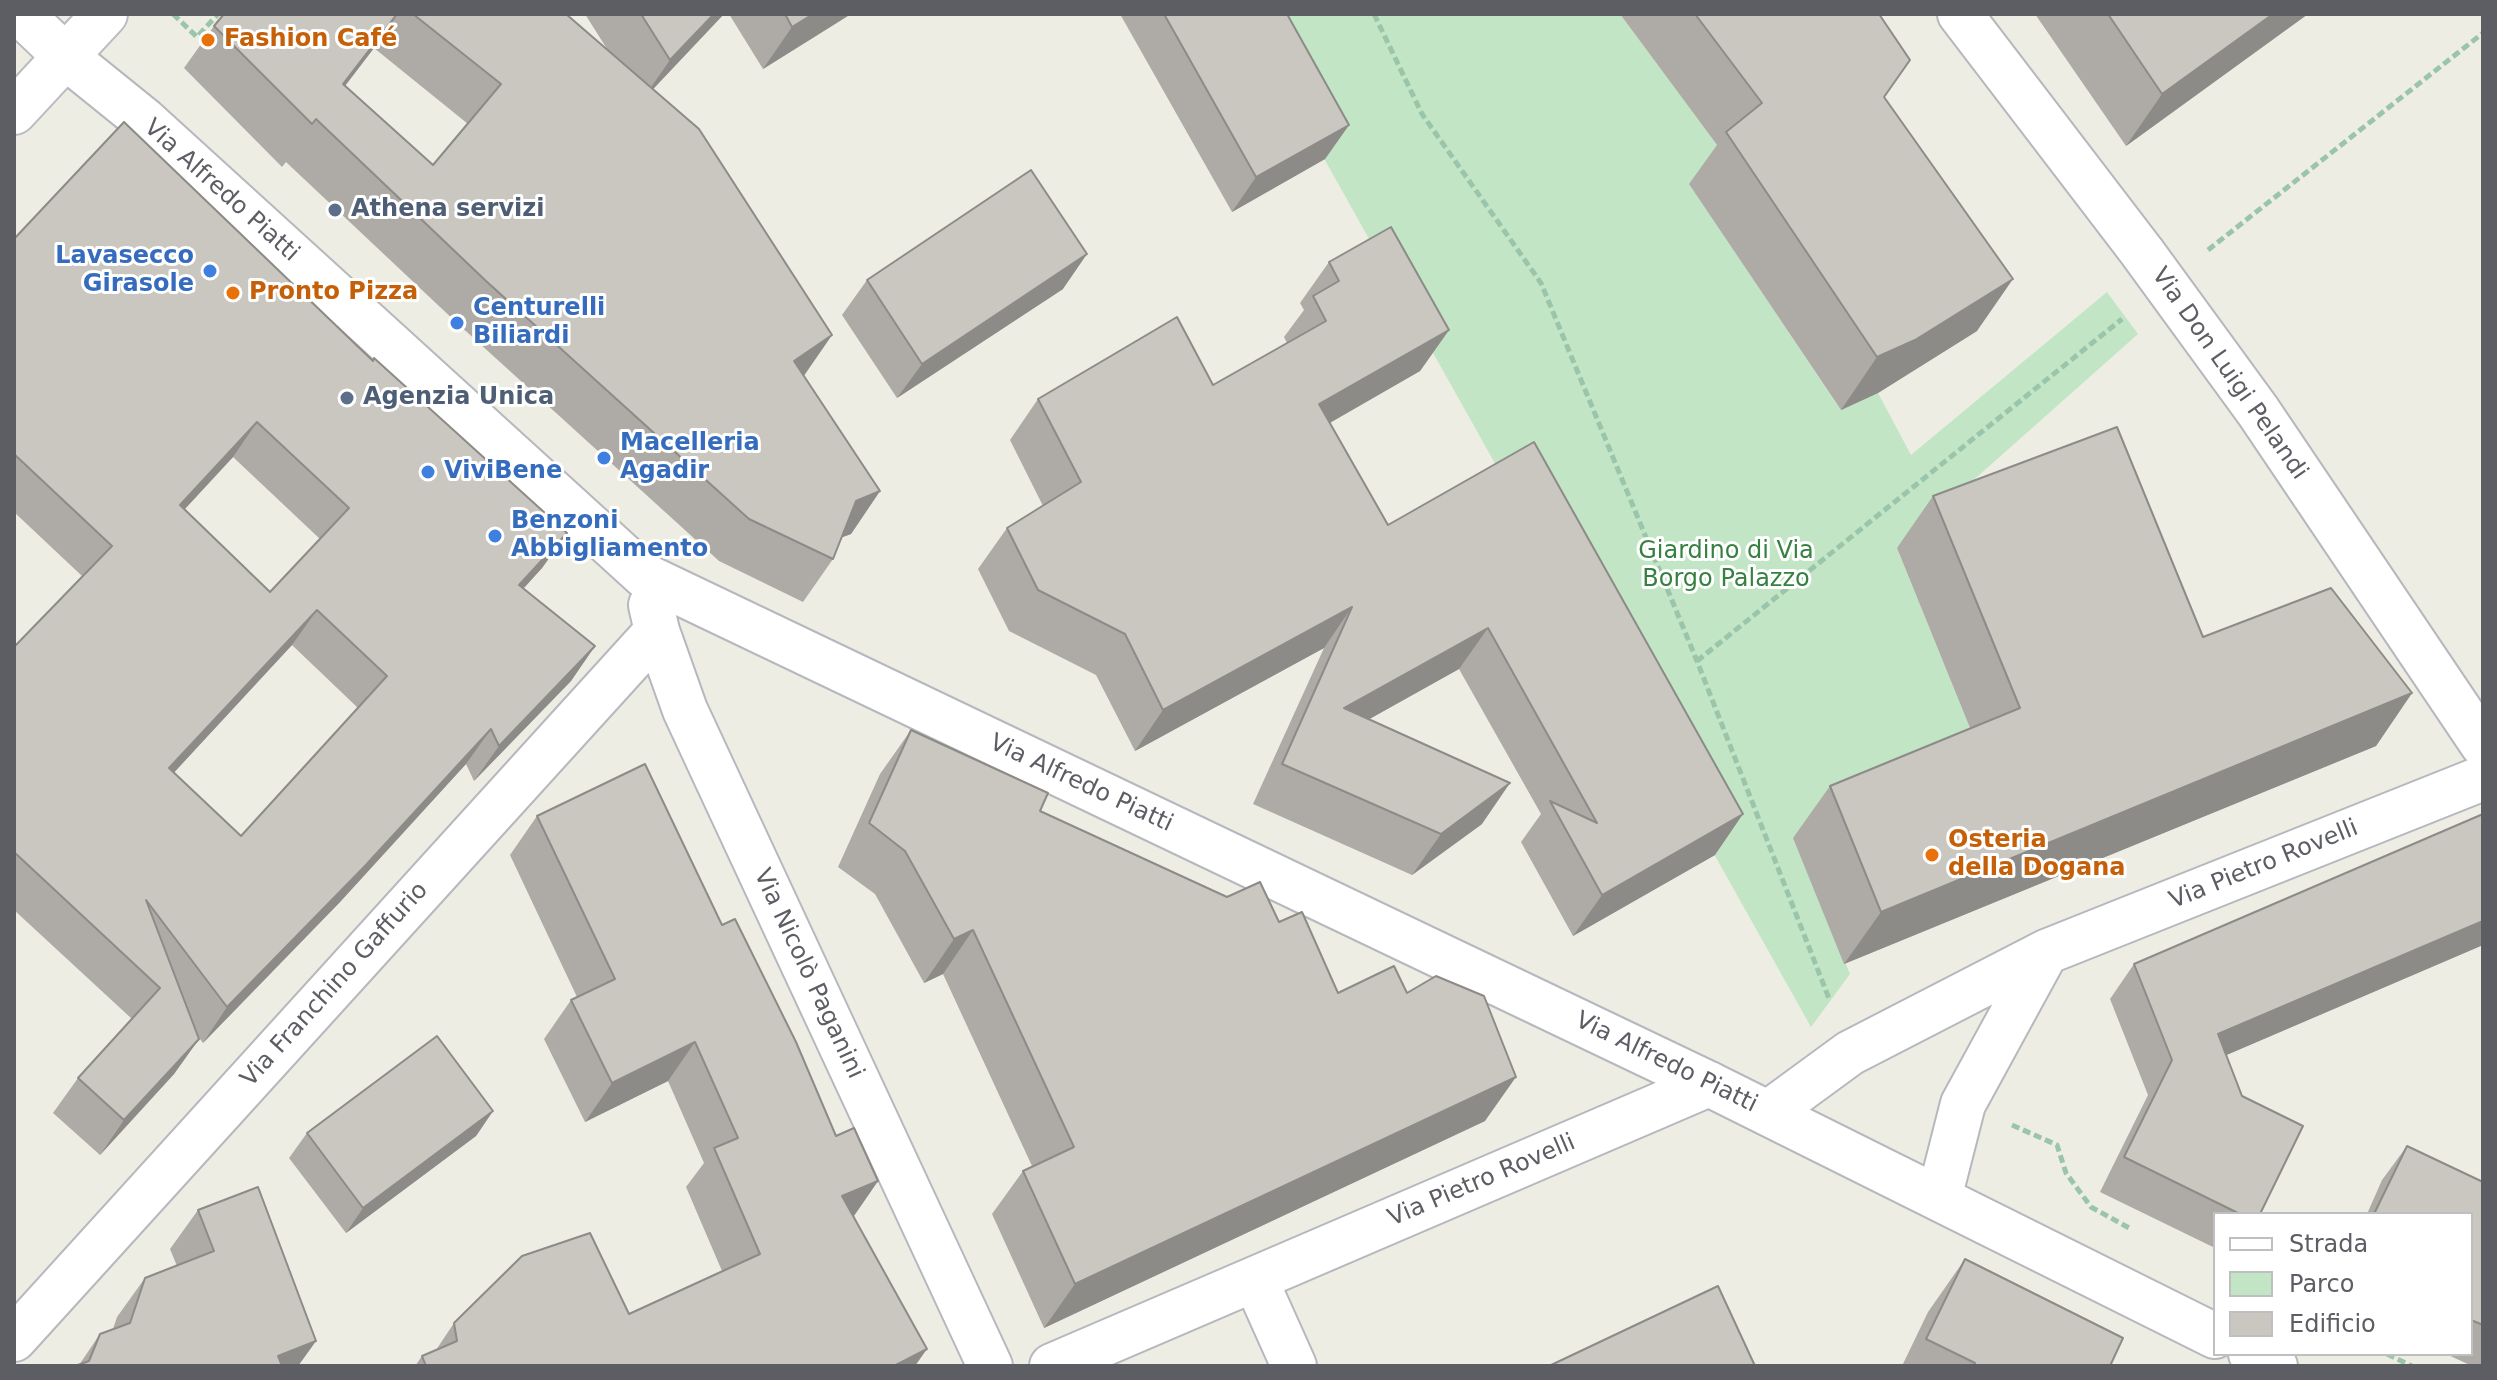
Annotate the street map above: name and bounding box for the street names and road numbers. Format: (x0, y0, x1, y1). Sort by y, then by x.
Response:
street label: Via Alfredo Piatti (137, 114, 305, 268)
street label: Via Don Luigi Pelandi (2145, 262, 2313, 486)
street label: Via Alfredo Piatti (985, 729, 1177, 839)
street label: Via Pietro Rovelli (2166, 814, 2362, 916)
street label: Via Nicolò Paganini (747, 865, 869, 1083)
street label: Via Franchino Gaffurio (235, 877, 435, 1093)
street label: Via Alfredo Piatti (1570, 1006, 1762, 1120)
street label: Via Pietro Rovelli (1384, 1129, 1580, 1233)

